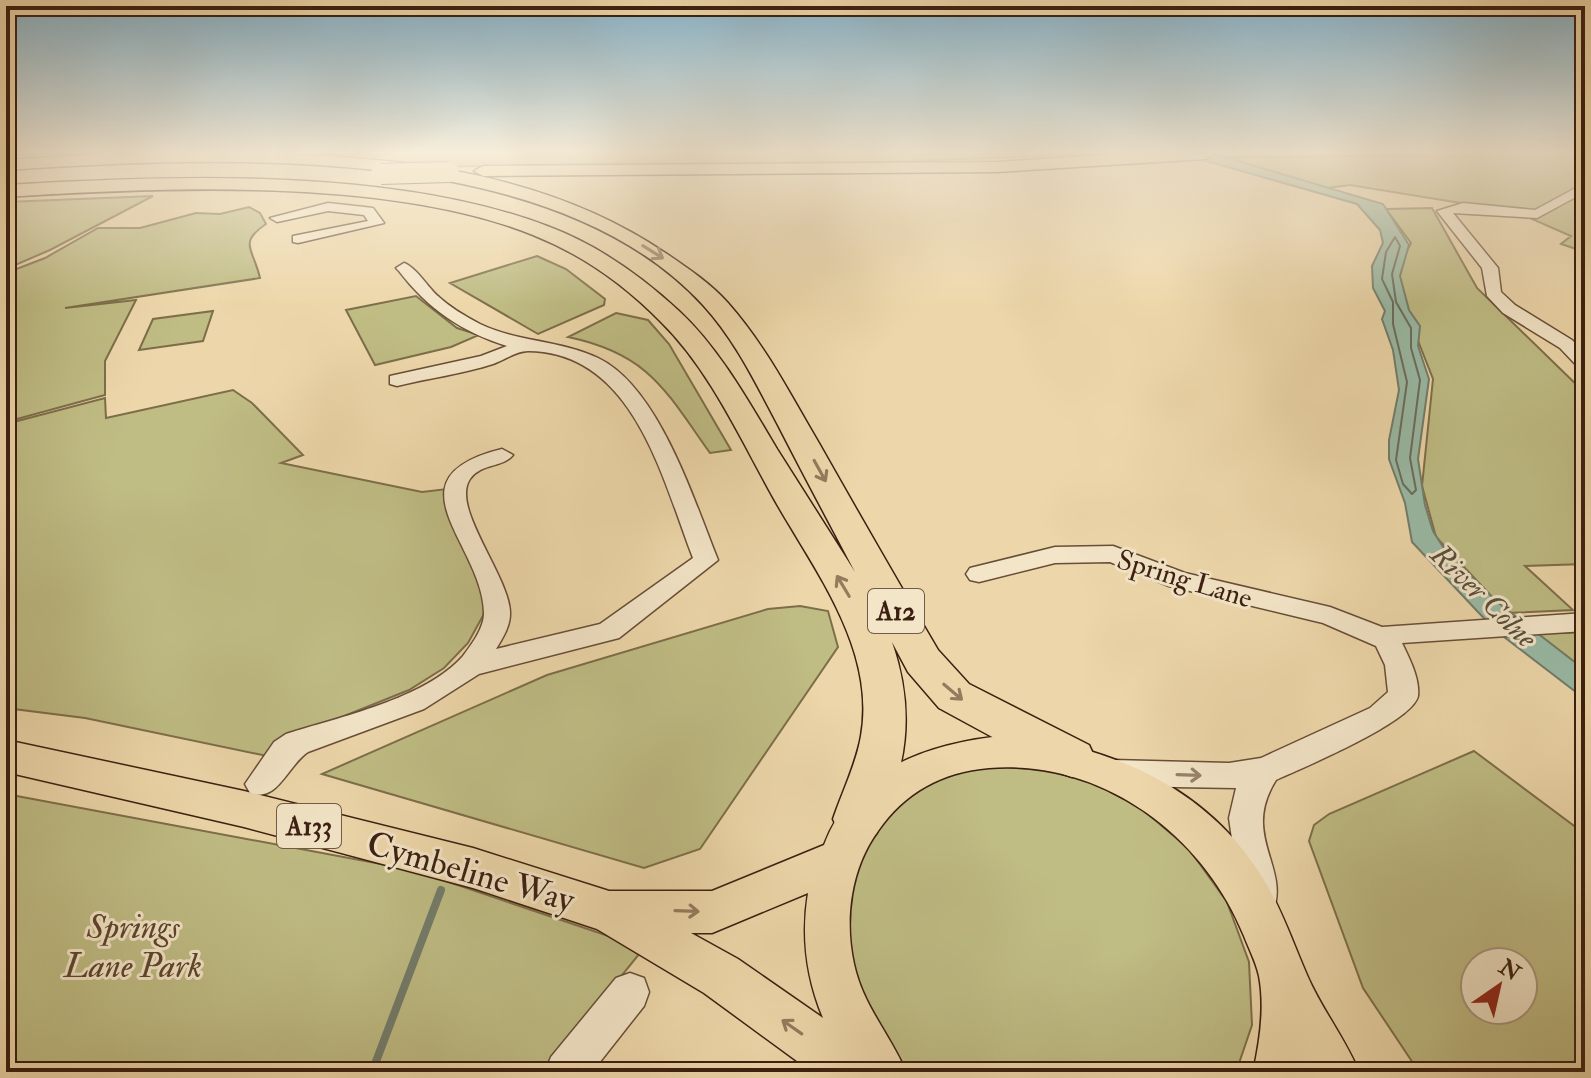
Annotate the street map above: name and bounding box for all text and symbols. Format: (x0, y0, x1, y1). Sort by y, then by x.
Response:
one-way arrow (641, 244, 663, 261)
one-way arrow (812, 458, 828, 482)
water label: River Colne (1422, 536, 1545, 657)
street label: Spring Lane (1113, 542, 1257, 617)
one-way arrow (835, 575, 851, 598)
road number: A12 (868, 589, 924, 633)
one-way arrow (942, 683, 962, 701)
one-way arrow (1175, 768, 1202, 783)
road number: A133 (277, 804, 341, 848)
street label: Cymbeline Way (362, 822, 580, 923)
one-way arrow (673, 903, 700, 918)
park label: Springs Lane Park (62, 906, 202, 988)
north arrow (1459, 946, 1539, 1026)
text: N (1493, 953, 1526, 988)
one-way arrow (781, 1019, 803, 1035)

